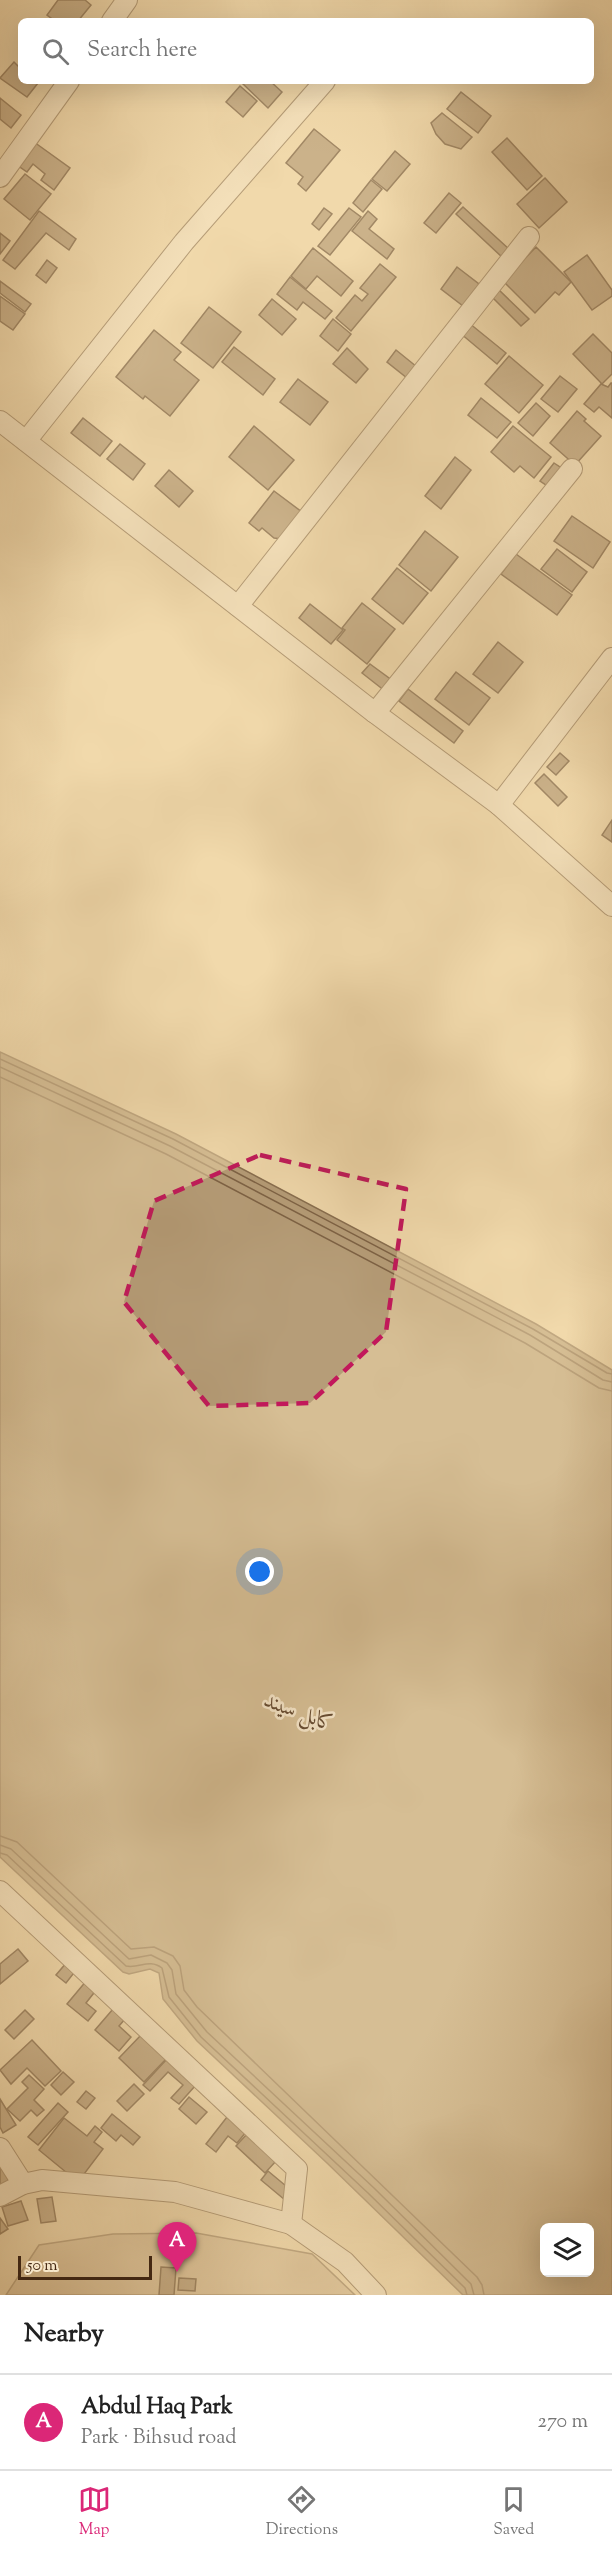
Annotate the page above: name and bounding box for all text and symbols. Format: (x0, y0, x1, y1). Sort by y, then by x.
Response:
search box (18, 18, 594, 84)
icon: search (39, 35, 72, 68)
text: Search here (87, 35, 197, 67)
your location (245, 1557, 274, 1586)
water label: کابل سيند (259, 1686, 339, 1742)
pin: A (158, 2222, 196, 2272)
map controls (540, 2223, 594, 2277)
button: layers (540, 2223, 594, 2277)
scale bar (18, 2253, 152, 2280)
text: 50 m (27, 2255, 58, 2278)
text: Nearby (24, 2316, 104, 2353)
text: Abdul Haq Park (81, 2392, 233, 2424)
text: A (35, 2408, 52, 2437)
text: 270 m (538, 2408, 588, 2437)
text: Park · Bihsud road (81, 2424, 236, 2453)
tab: Map (78, 2483, 111, 2542)
tab: Directions (266, 2483, 338, 2542)
tab: Saved (493, 2483, 534, 2542)

